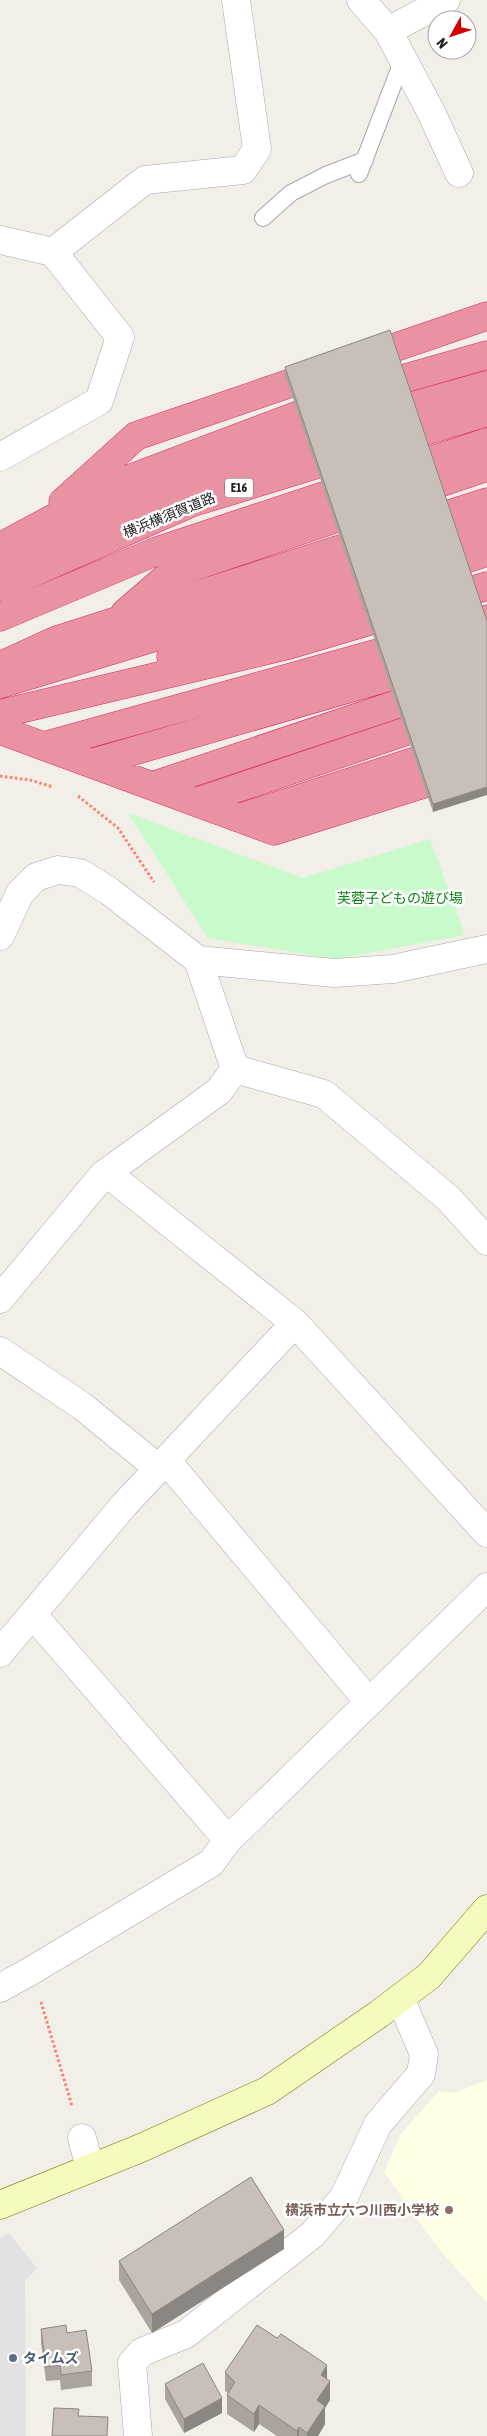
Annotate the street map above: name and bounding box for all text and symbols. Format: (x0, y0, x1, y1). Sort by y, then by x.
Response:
north arrow (427, 10, 477, 60)
text: N (433, 35, 451, 52)
road number: E16 (225, 478, 253, 498)
street label: 横浜横須賀道路 (121, 489, 217, 541)
park label: 芙蓉子どもの遊び場 (337, 890, 463, 906)
place label: 横浜市立六つ川西小学校 (285, 2202, 439, 2218)
marker: 横浜市立六つ川西小学校 (443, 2204, 455, 2216)
place label: タイムズ (23, 2350, 79, 2366)
marker: タイムズ (7, 2352, 19, 2364)

